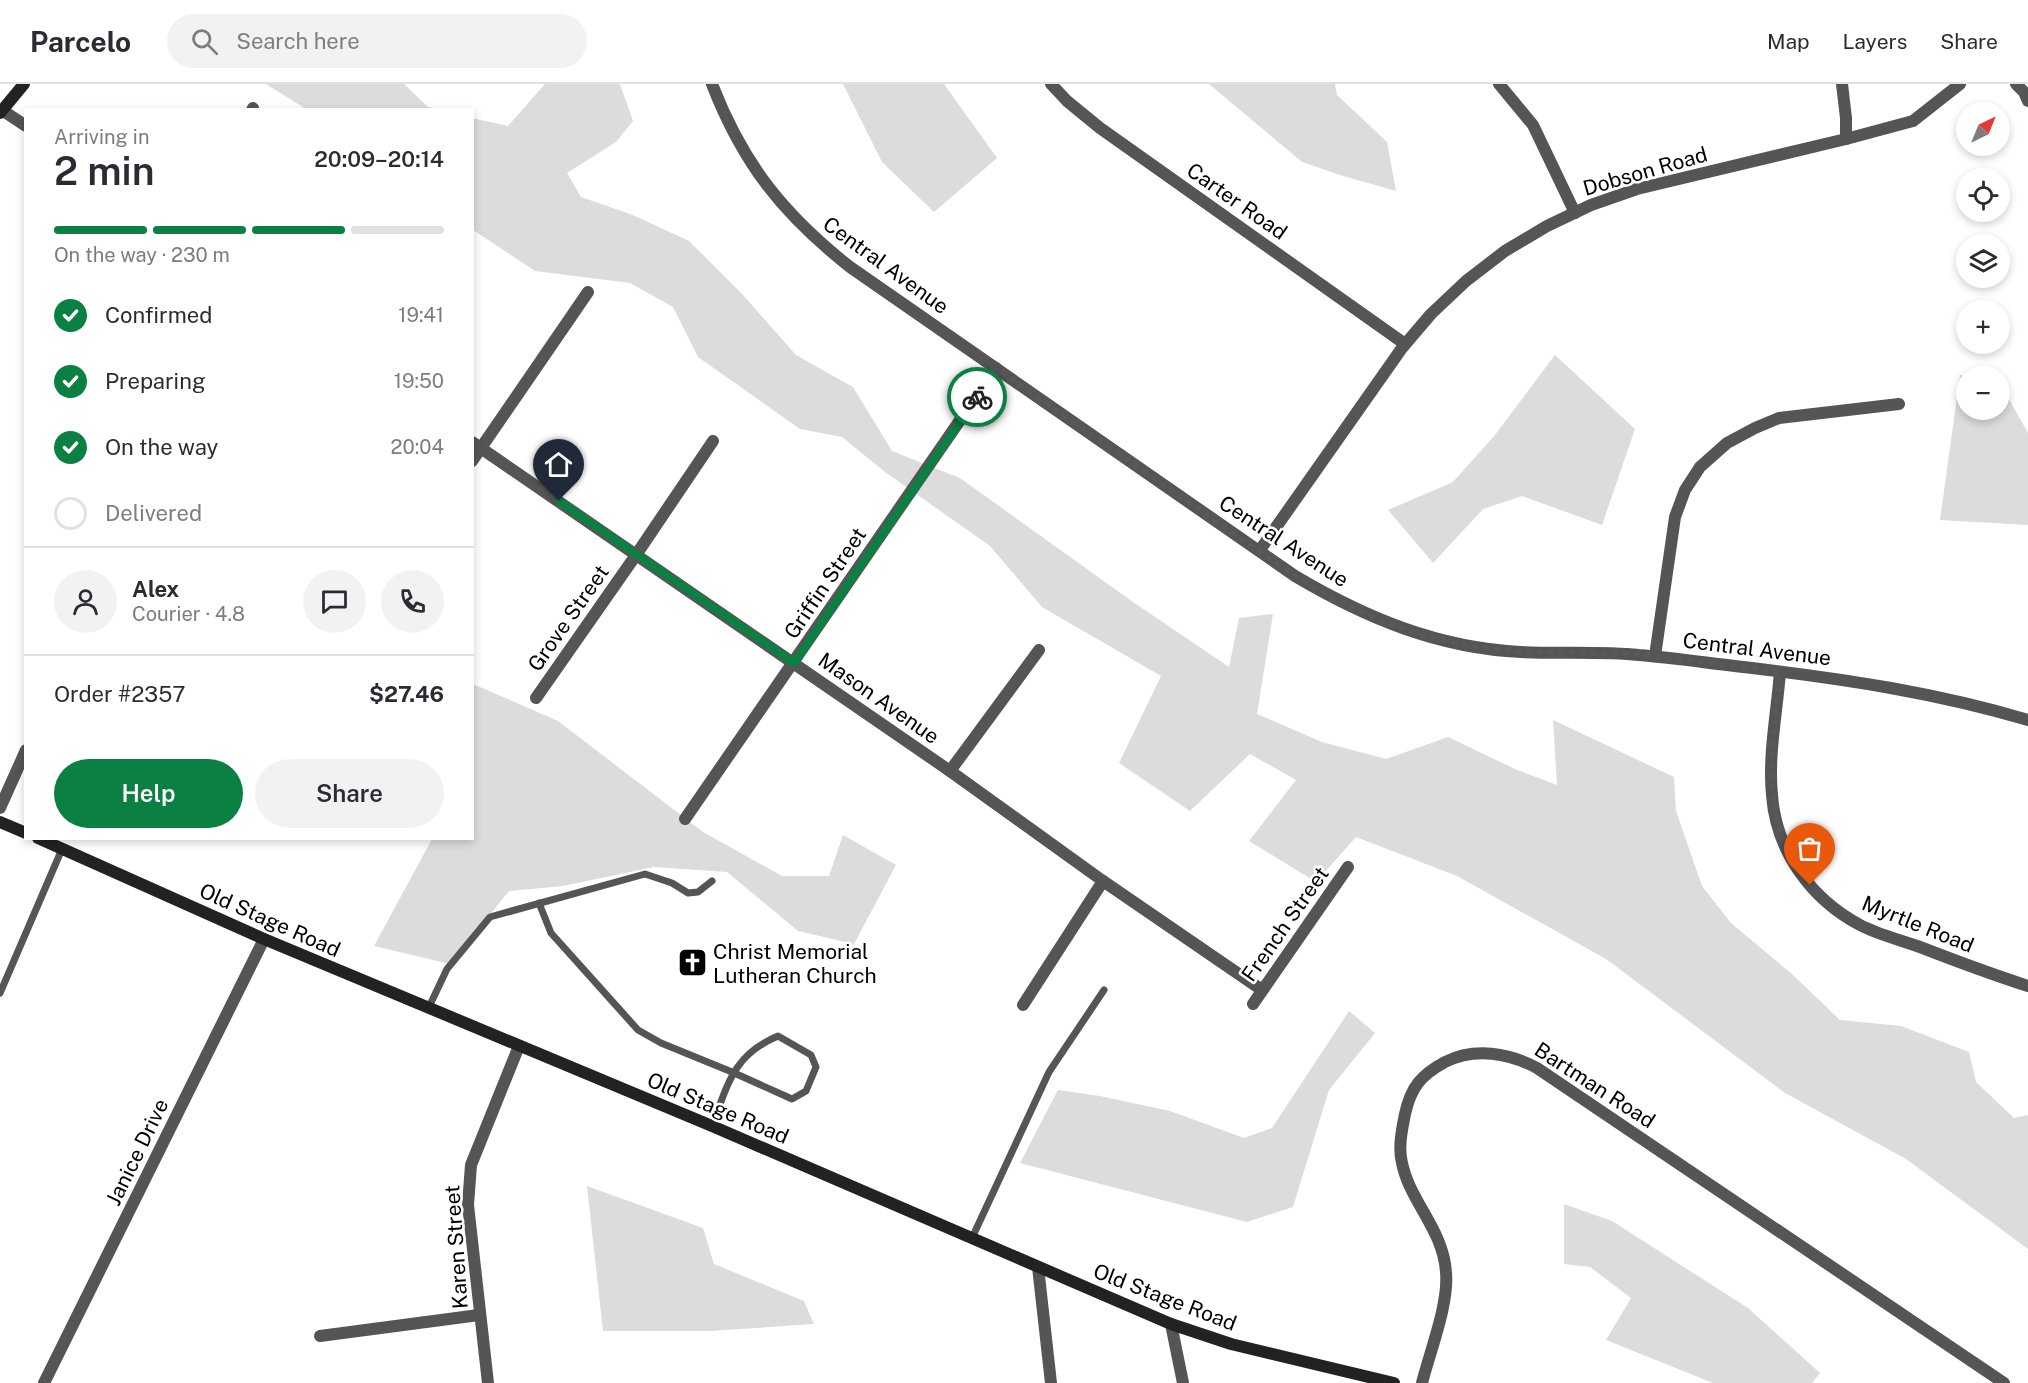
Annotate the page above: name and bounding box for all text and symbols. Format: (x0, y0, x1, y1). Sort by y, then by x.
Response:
search box (167, 14, 587, 68)
text: Parcelo (30, 25, 131, 58)
icon: search (188, 25, 221, 58)
text: Search here (236, 28, 360, 54)
text: Map (1767, 29, 1810, 54)
text: Layers (1843, 29, 1907, 54)
text: Share (1940, 29, 1998, 54)
north arrow (1956, 102, 2010, 156)
map controls (1956, 102, 2010, 420)
text: Arriving in (54, 125, 149, 149)
street label: Dobson Road (1580, 141, 1710, 201)
text: 20:09–20:14 (314, 146, 444, 172)
text: 2 min (54, 148, 155, 194)
street label: Carter Road (1182, 157, 1292, 245)
button: locate (1956, 168, 2010, 222)
street label: Central Avenue (818, 211, 954, 319)
button: layers (1956, 234, 2010, 288)
text: On the way · 230 m (54, 243, 230, 267)
icon: check (54, 299, 87, 332)
button: + (1956, 300, 2010, 354)
text: Confirmed (105, 302, 212, 328)
text: 19:41 (398, 303, 444, 327)
icon: check (54, 365, 87, 398)
button: − (1956, 366, 2010, 420)
courier (947, 367, 1007, 427)
text: Preparing (105, 368, 206, 394)
text: 19:50 (394, 369, 444, 393)
icon: bike (961, 381, 994, 414)
icon: check (54, 431, 87, 464)
text: On the way (105, 434, 218, 460)
text: 20:04 (391, 435, 444, 459)
pin (533, 439, 584, 501)
icon: home (542, 448, 575, 481)
street label: Central Avenue (1215, 490, 1353, 592)
text: Delivered (105, 500, 202, 526)
street label: Griffin Street (779, 523, 871, 643)
street label: Grove Street (522, 560, 614, 676)
button: person (54, 570, 117, 633)
button: chat (303, 570, 366, 633)
button: phone (381, 570, 444, 633)
text: Alex (132, 576, 179, 602)
text: Courier · 4.8 (132, 602, 245, 626)
street label: Central Avenue (1681, 628, 1833, 670)
street label: Mason Avenue (814, 647, 944, 749)
text: Order #2357 (54, 681, 186, 707)
text: $27.46 (369, 681, 444, 707)
button: Help (54, 759, 243, 828)
button: Share (255, 759, 444, 828)
pin (1784, 823, 1835, 885)
icon: bag (1793, 832, 1826, 865)
street label: French Street (1236, 862, 1334, 986)
street label: Old Stage Road (196, 878, 344, 962)
street label: Myrtle Road (1858, 890, 1978, 958)
place label: Christ Memorial Lutheran Church (713, 939, 877, 988)
church icon: Christ Memorial Lutheran Church (676, 947, 708, 979)
street label: Bartman Road (1530, 1037, 1660, 1133)
street label: Old Stage Road (643, 1067, 793, 1149)
street label: Janice Drive (100, 1095, 174, 1209)
street label: Karen Street (439, 1184, 473, 1310)
street label: Old Stage Road (1090, 1258, 1240, 1336)

